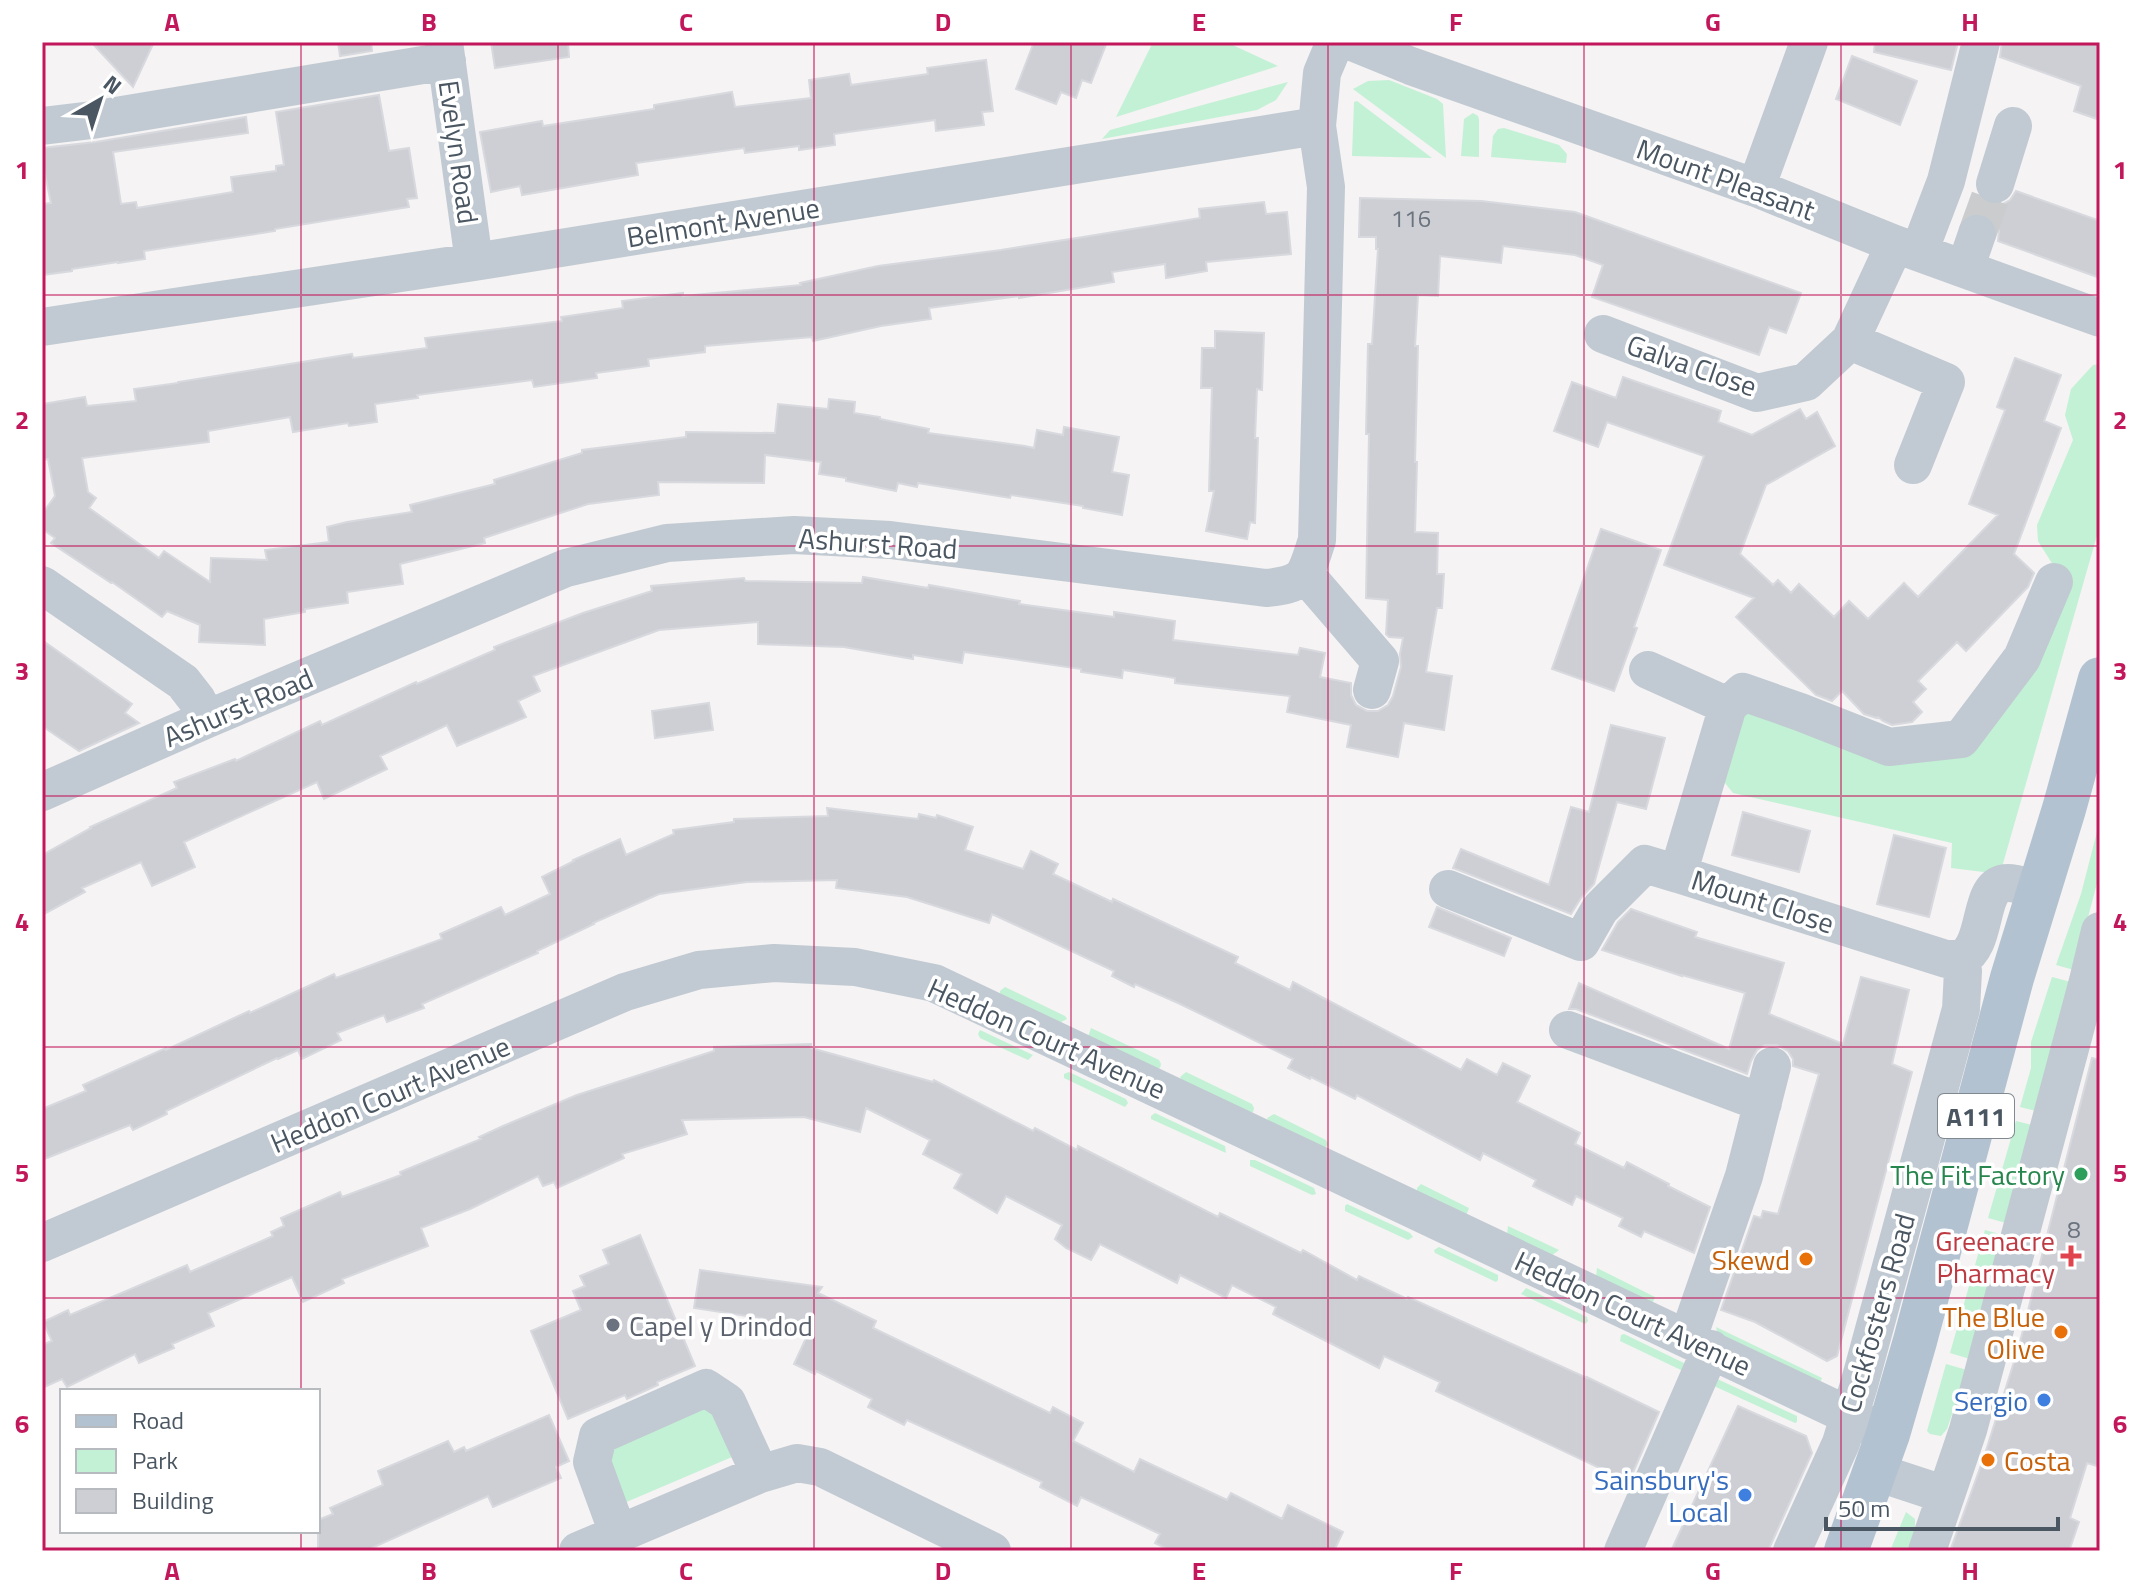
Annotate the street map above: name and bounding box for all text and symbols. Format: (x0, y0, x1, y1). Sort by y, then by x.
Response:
text: A (164, 2, 180, 41)
text: B (421, 2, 437, 41)
text: C (679, 2, 693, 41)
text: D (935, 2, 951, 41)
text: E (1192, 2, 1206, 41)
text: F (1449, 2, 1463, 41)
text: G (1705, 2, 1721, 41)
text: H (1961, 2, 1979, 41)
north arrow (60, 60, 140, 140)
text: N (96, 66, 129, 102)
street label: Evelyn Road (428, 78, 490, 226)
street label: Mount Pleasant (1631, 127, 1821, 231)
text: 1 (15, 150, 29, 189)
text: 1 (2113, 150, 2127, 189)
street label: Belmont Avenue (624, 186, 822, 258)
house number: 116 (1391, 200, 1431, 236)
street label: Galva Close (1621, 323, 1763, 407)
text: 2 (15, 400, 29, 439)
text: 2 (2113, 400, 2127, 439)
street label: Ashurst Road (797, 516, 959, 570)
text: 3 (15, 651, 29, 690)
text: 3 (2113, 651, 2127, 690)
street label: Ashurst Road (156, 656, 320, 758)
street label: Mount Close (1686, 858, 1840, 944)
text: 4 (15, 902, 29, 941)
text: 4 (2113, 902, 2127, 941)
street label: Heddon Court Avenue (921, 966, 1173, 1110)
street label: Heddon Court Avenue (264, 1024, 516, 1164)
road number: A111 (1938, 1094, 2014, 1138)
text: 5 (15, 1153, 29, 1192)
place label: The Fit Factory (1890, 1153, 2065, 1196)
text: 5 (2113, 1153, 2127, 1192)
marker: The Fit Factory (2072, 1165, 2090, 1183)
street label: Cockfosters Road (1828, 1208, 1926, 1418)
house number: 8 (2067, 1211, 2081, 1247)
place label: Greenacre Pharmacy (1935, 1219, 2055, 1294)
place label: Skewd (1712, 1238, 1790, 1281)
street label: Heddon Court Avenue (1508, 1239, 1758, 1387)
marker: Greenacre Pharmacy (2062, 1247, 2080, 1265)
marker: Skewd (1797, 1250, 1815, 1268)
place label: The Blue Olive (1942, 1295, 2045, 1370)
place label: Capel y Drindod (629, 1304, 813, 1347)
marker: Capel y Drindod (604, 1316, 622, 1334)
marker: The Blue Olive (2052, 1323, 2070, 1341)
place label: Sergio (1954, 1379, 2028, 1422)
legend (60, 1389, 320, 1533)
marker: Sergio (2035, 1391, 2053, 1409)
text: Road (132, 1402, 184, 1438)
text: 6 (15, 1404, 29, 1443)
text: 6 (2113, 1404, 2127, 1443)
place label: Costa (2004, 1439, 2071, 1482)
text: Park (132, 1442, 178, 1478)
marker: Costa (1979, 1451, 1997, 1469)
place label: Sainsbury's Local (1594, 1458, 1729, 1533)
scale bar (1826, 1481, 2058, 1531)
text: Building (132, 1482, 214, 1518)
marker: Sainsbury's Local (1736, 1486, 1754, 1504)
text: 50 m (1838, 1490, 1890, 1526)
text: A (164, 1551, 180, 1590)
text: B (421, 1551, 437, 1590)
text: C (679, 1551, 693, 1590)
text: D (935, 1551, 951, 1590)
text: E (1192, 1551, 1206, 1590)
text: F (1449, 1551, 1463, 1590)
text: G (1705, 1551, 1721, 1590)
text: H (1961, 1551, 1979, 1590)

